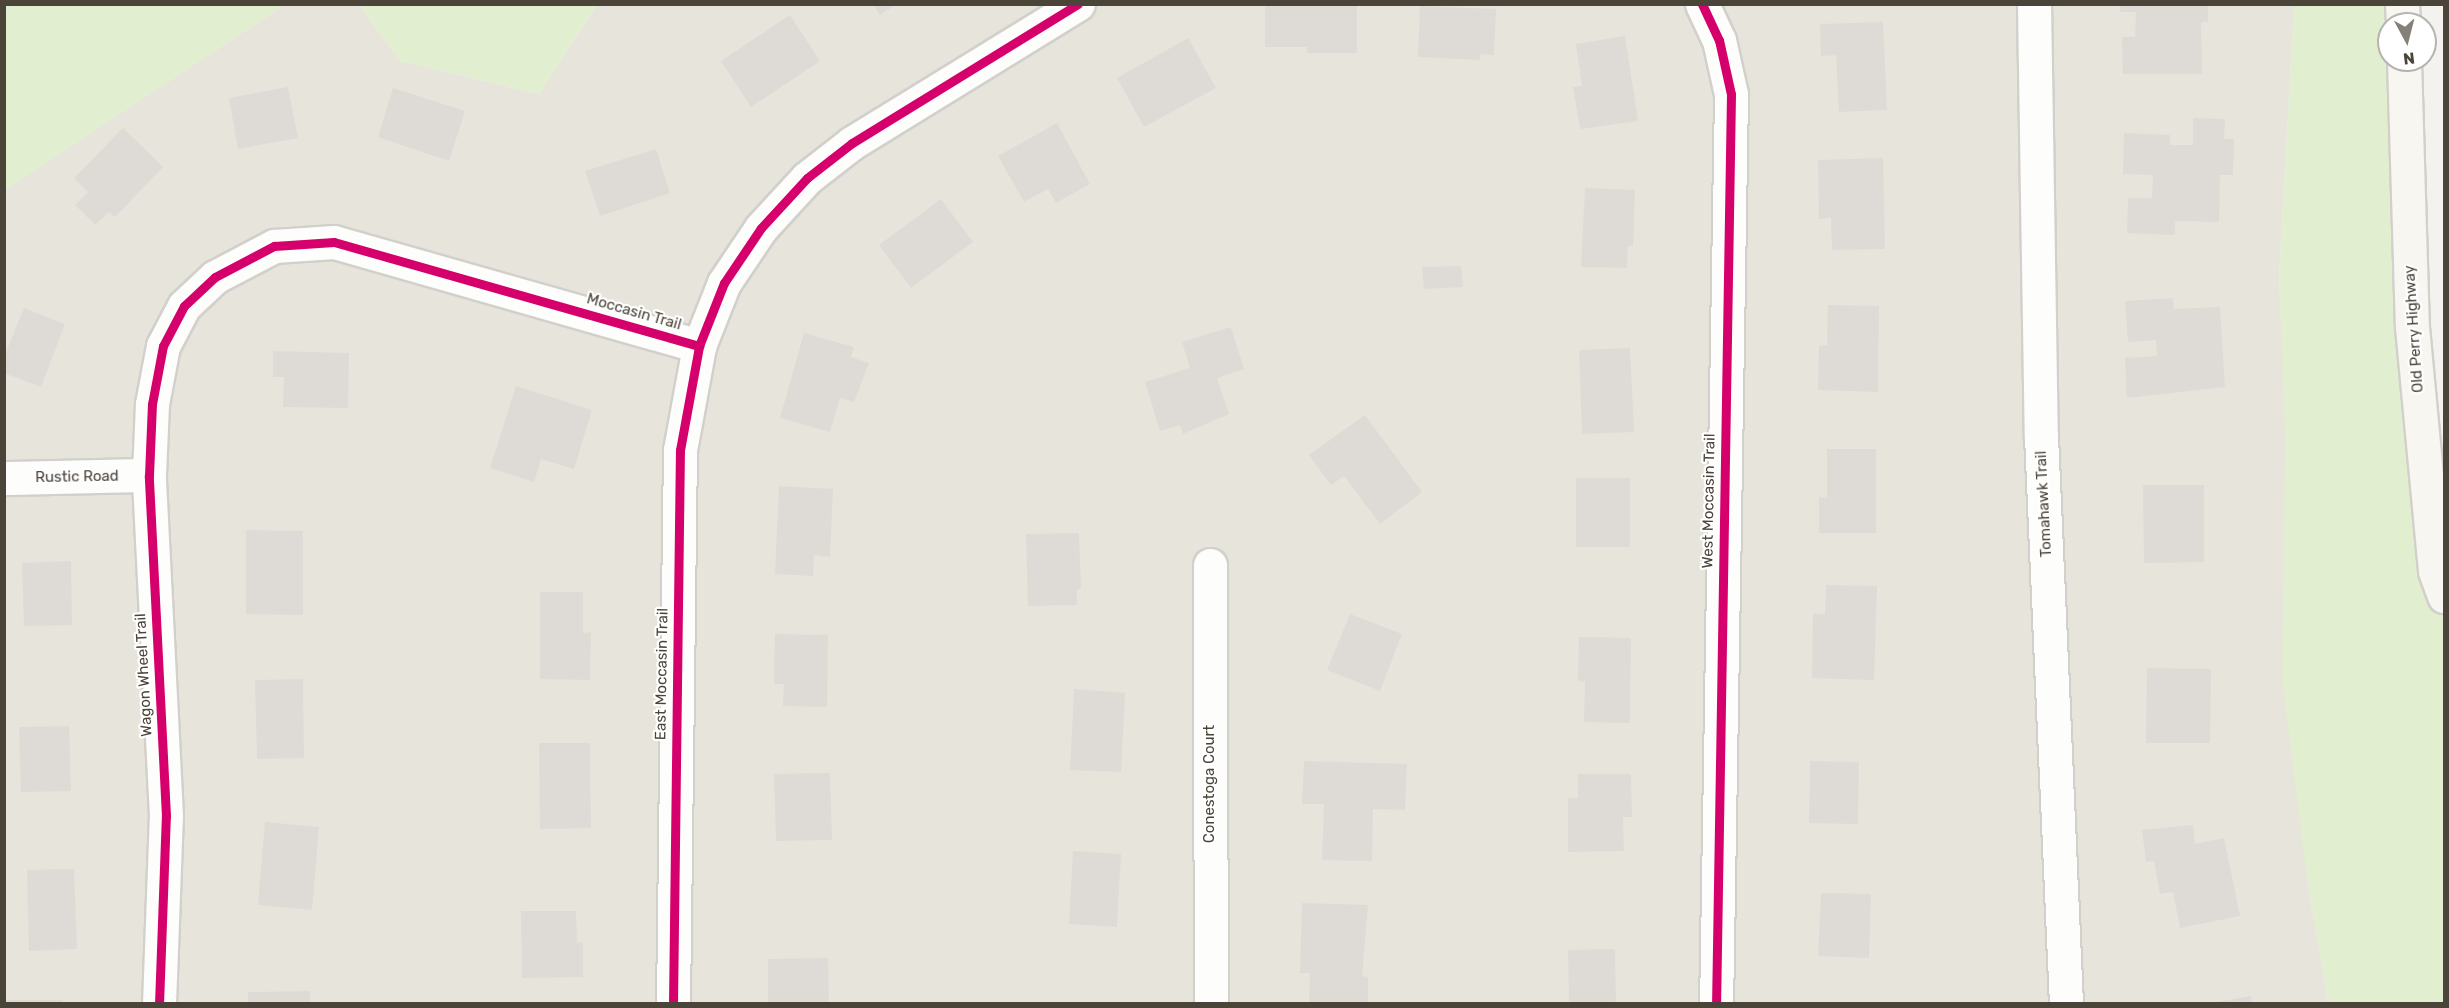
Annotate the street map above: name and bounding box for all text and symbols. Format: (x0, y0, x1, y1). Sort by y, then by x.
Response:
north arrow (2377, 12, 2437, 72)
text: N (2402, 48, 2416, 69)
street label: Old Perry Highway (2401, 264, 2427, 394)
street label: Moccasin Trail (584, 290, 684, 334)
street label: West Moccasin Trail (1699, 433, 1719, 569)
street label: Tomahawk Trail (2032, 450, 2056, 558)
street label: Rustic Road (35, 467, 119, 487)
street label: East Moccasin Trail (652, 608, 672, 740)
street label: Wagon Wheel Trail (132, 613, 156, 737)
street label: Conestoga Court (1201, 725, 1219, 843)

